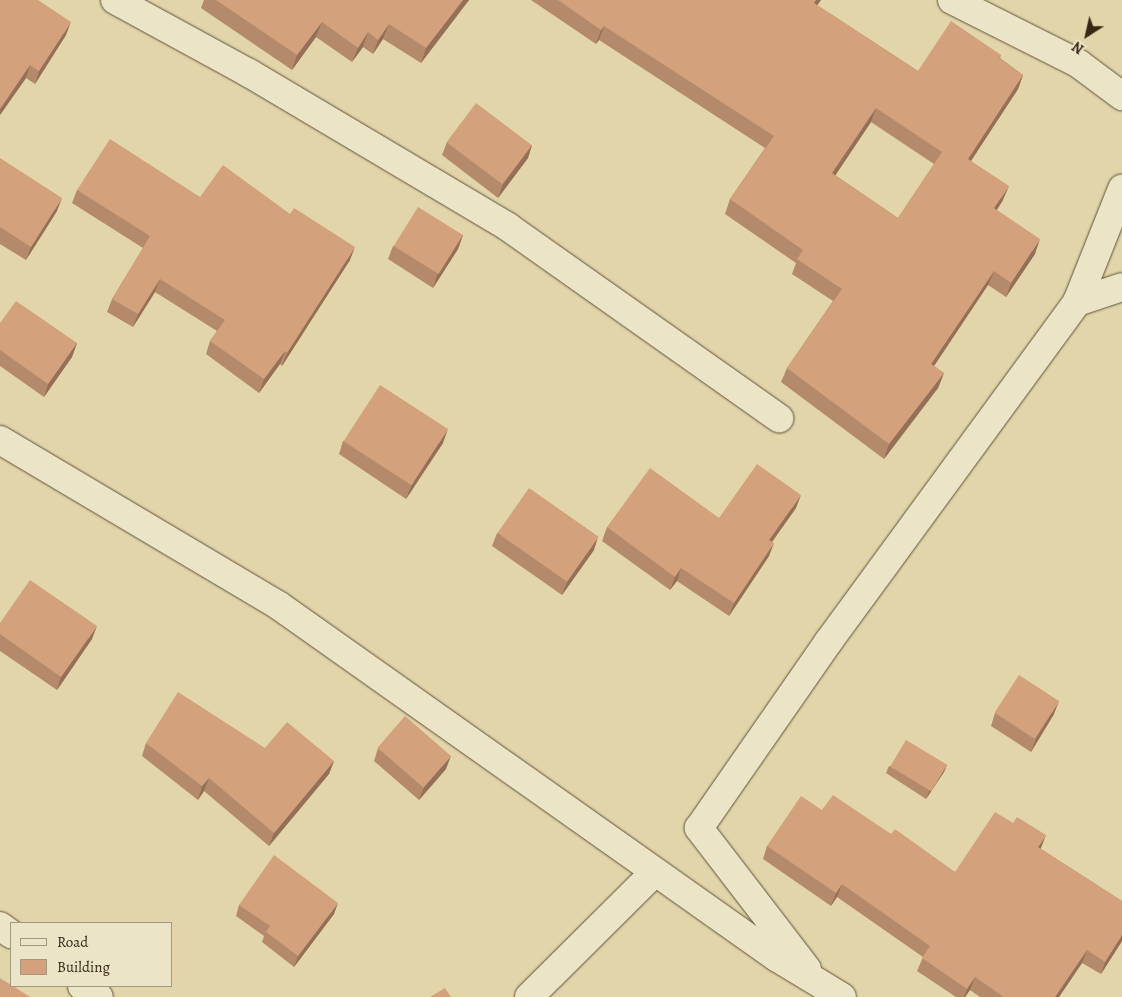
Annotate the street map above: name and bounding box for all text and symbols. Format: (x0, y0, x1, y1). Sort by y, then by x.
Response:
north arrow (1062, 10, 1112, 60)
text: N (1068, 37, 1088, 58)
legend (10, 922, 172, 987)
text: Road (57, 932, 88, 952)
text: Building (57, 957, 110, 977)

